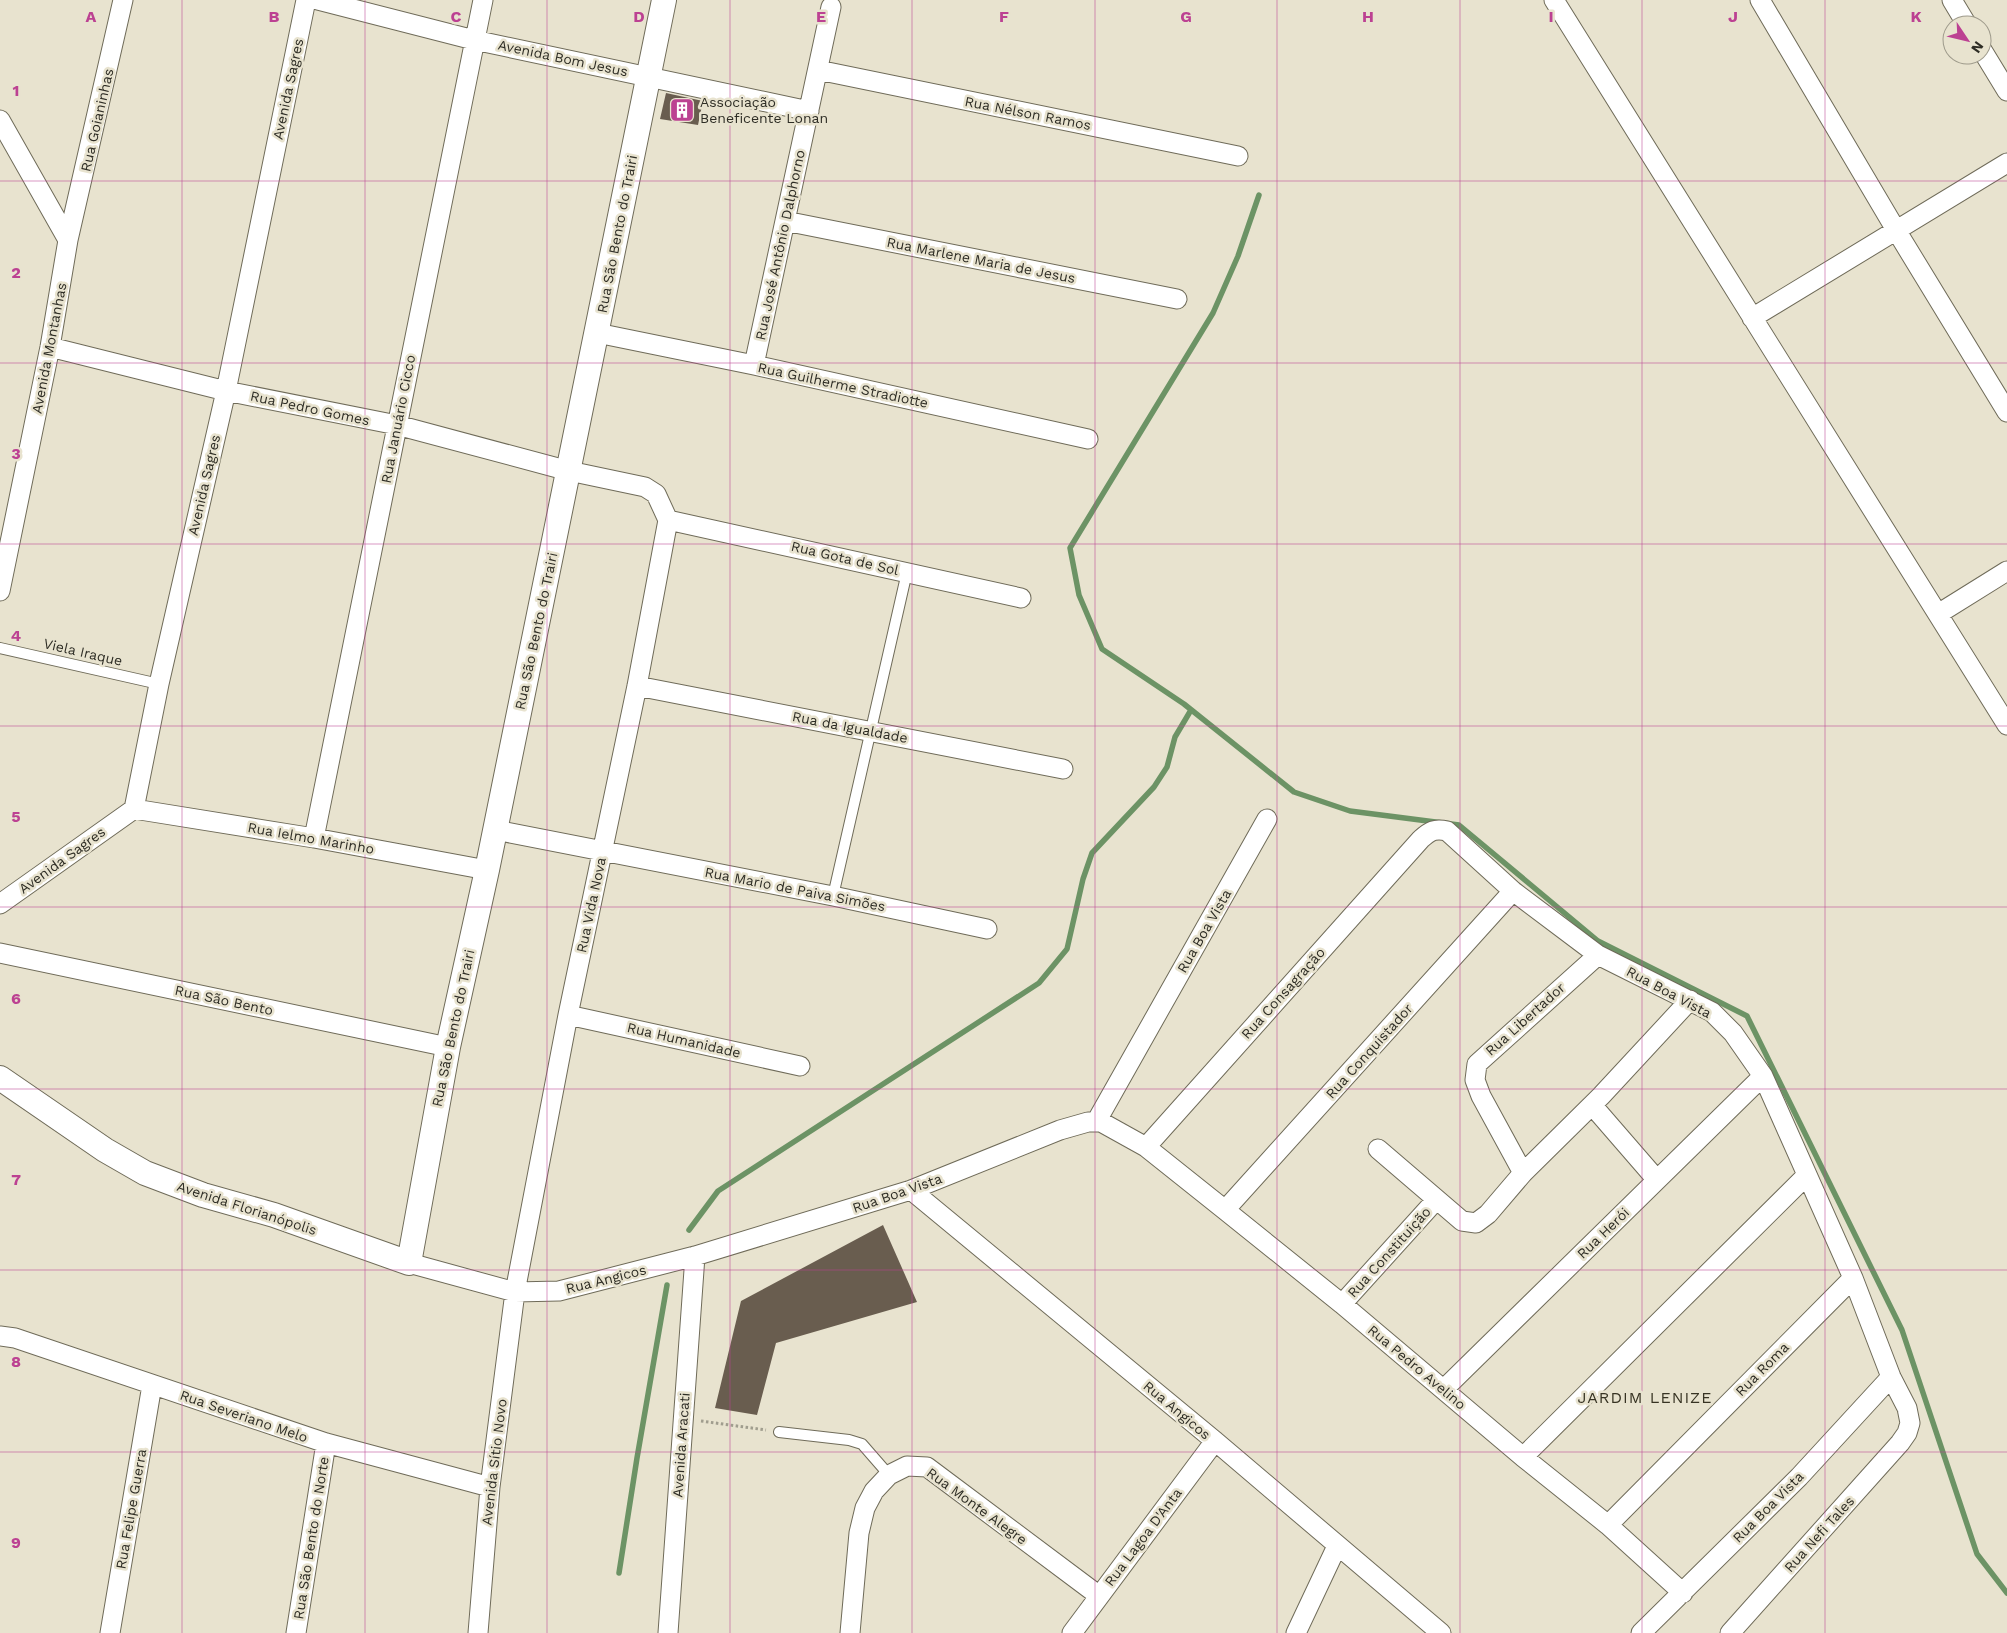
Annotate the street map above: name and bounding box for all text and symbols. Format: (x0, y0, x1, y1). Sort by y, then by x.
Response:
text: A (86, 7, 97, 26)
text: B (269, 7, 280, 26)
text: C (451, 7, 462, 26)
text: D (633, 7, 645, 26)
text: E (816, 7, 826, 26)
text: F (999, 7, 1009, 26)
text: G (1180, 7, 1192, 26)
text: H (1362, 7, 1374, 26)
text: I (1548, 7, 1554, 26)
text: J (1728, 7, 1738, 26)
text: K (1910, 7, 1922, 26)
north arrow (1942, 15, 1992, 65)
street label: Avenida Bom Jesus (497, 36, 629, 80)
street label: Avenida Sagres (269, 37, 307, 141)
text: N (1968, 39, 1987, 56)
street label: Rua Goianinhas (77, 67, 117, 173)
text: 1 (13, 81, 19, 100)
street label: Rua Nélson Ramos (964, 93, 1092, 133)
place label: Associação Beneficente Lonan (700, 94, 828, 126)
building icon: Associação Beneficente Lonan (669, 97, 695, 123)
street label: Rua José Antônio Dalphorno (752, 148, 808, 342)
street label: Rua São Bento do Trairi (594, 154, 640, 314)
street label: Rua Marlene Maria de Jesus (885, 234, 1077, 286)
text: 2 (11, 263, 21, 282)
street label: Avenida Montanhas (28, 281, 70, 415)
street label: Rua Januário Cicco (378, 353, 418, 485)
street label: Rua Guilherme Stradiotte (756, 359, 930, 411)
street label: Rua Pedro Gomes (249, 388, 371, 428)
street label: Avenida Sagres (185, 433, 223, 537)
text: 3 (11, 444, 21, 463)
street label: Rua Gota de Sol (790, 538, 901, 578)
street label: Rua São Bento do Trairi (511, 551, 561, 711)
text: 4 (11, 626, 21, 645)
street label: Viela Iraque (42, 635, 124, 669)
street label: Rua da Igualdade (791, 708, 909, 746)
text: 5 (11, 807, 21, 826)
street label: Rua Ielmo Marinho (247, 819, 375, 857)
street label: Avenida Sagres (16, 823, 108, 897)
street label: Rua Vida Nova (573, 856, 609, 954)
street label: Rua Mario de Paiva Simões (703, 864, 887, 914)
street label: Rua Boa Vista (1174, 886, 1234, 976)
street label: Rua Consagração (1238, 944, 1328, 1042)
street label: Rua São Bento do Trairi (428, 948, 478, 1108)
street label: Rua Boa Vista (1624, 963, 1714, 1021)
street label: Rua Libertador (1482, 979, 1568, 1059)
street label: Rua São Bento (173, 982, 275, 1018)
text: 6 (11, 989, 21, 1008)
street label: Rua Conquistador (1322, 1000, 1416, 1102)
street label: Rua Humanidade (626, 1019, 742, 1061)
text: 7 (11, 1170, 21, 1189)
street label: Rua Boa Vista (850, 1170, 944, 1216)
street label: Avenida Florianópolis (175, 1178, 319, 1238)
street label: Rua Constituição (1344, 1203, 1434, 1301)
street label: Rua Herói (1574, 1204, 1632, 1262)
street label: Rua Angicos (564, 1261, 648, 1297)
street label: Rua Pedro Avelino (1365, 1321, 1469, 1413)
street label: Rua Roma (1732, 1339, 1792, 1399)
text: 8 (11, 1352, 21, 1371)
street label: Rua Angicos (1140, 1377, 1214, 1443)
street label: Rua Severiano Melo (178, 1387, 310, 1445)
district label: JARDIM LENIZE (1578, 1388, 1712, 1407)
street label: Avenida Aracati (669, 1392, 693, 1498)
street label: Avenida Sítio Novo (478, 1398, 510, 1526)
street label: Rua Felipe Guerra (113, 1448, 149, 1570)
street label: Rua São Bento do Norte (290, 1455, 332, 1621)
street label: Rua Monte Alegre (924, 1464, 1030, 1548)
street label: Rua Boa Vista (1729, 1468, 1807, 1546)
street label: Rua Lagoa D'Anta (1101, 1485, 1185, 1589)
street label: Rua Nefi Tales (1781, 1493, 1857, 1575)
text: 9 (11, 1533, 21, 1552)

